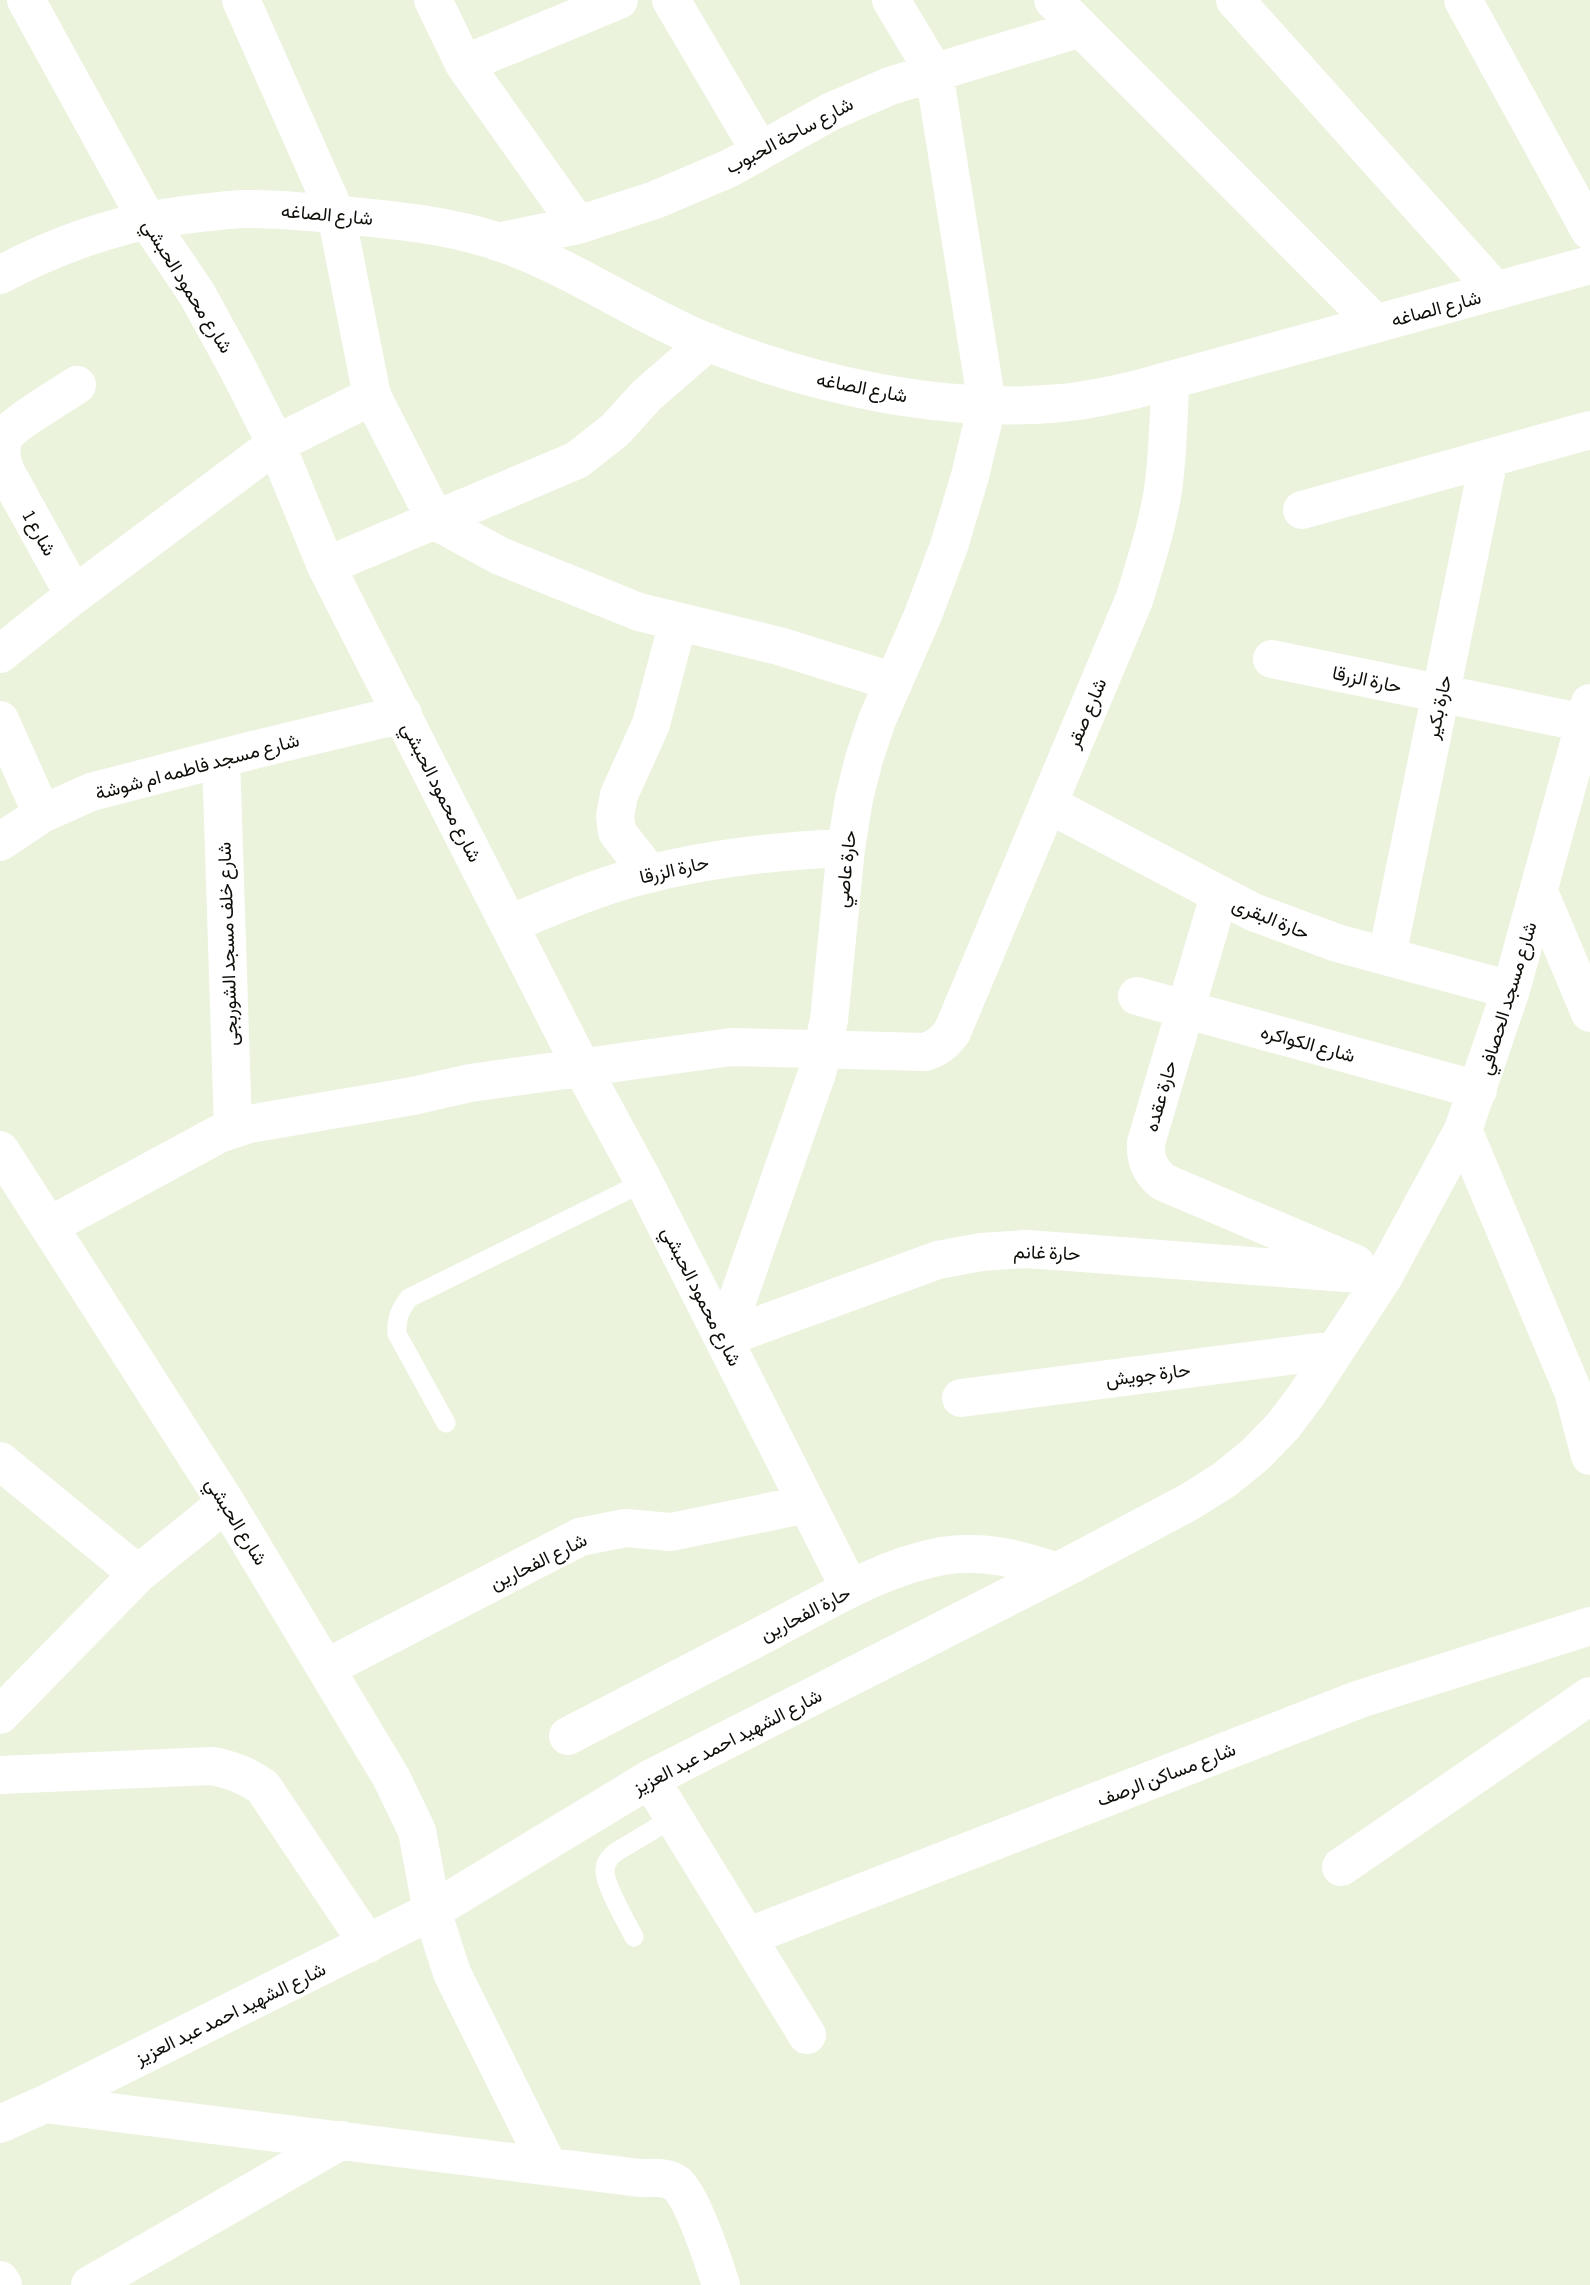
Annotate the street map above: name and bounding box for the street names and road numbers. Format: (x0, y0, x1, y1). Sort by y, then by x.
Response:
street label: شارع ساحة الحبوب (722, 93, 857, 180)
street label: شارع الصاغه (280, 200, 374, 231)
street label: شارع محمود الحبشي (134, 216, 237, 360)
street label: شارع الصاغه (1389, 286, 1484, 332)
street label: شارع الصاغه (814, 368, 909, 409)
street label: شارع 1 (17, 507, 60, 560)
street label: حارة الزرقا (1330, 662, 1404, 699)
street label: حارة بكير (1421, 673, 1457, 742)
street label: شارع صقر (1062, 675, 1112, 753)
street label: شارع محمود الحبشي (393, 719, 486, 868)
street label: شارع مسجد فاطمه ام شوشة (93, 729, 302, 806)
street label: حارة عاصي (831, 829, 865, 909)
street label: شارع خلف مسجد الشوربجى (213, 841, 244, 1046)
street label: حارة الزرقا (637, 851, 711, 890)
street label: حارة البقرى (1228, 894, 1312, 945)
street label: شارع مسجد الحصافي (1474, 919, 1545, 1079)
street label: شارع الكواكره (1258, 1021, 1357, 1068)
street label: حارة عقده (1140, 1058, 1183, 1135)
street label: شارع محمود الحبشي (653, 1223, 746, 1372)
street label: حارة غانم (1013, 1241, 1081, 1266)
street label: حارة جويش (1104, 1359, 1192, 1392)
street label: شارع الحبشي (197, 1474, 272, 1571)
street label: شارع الفحارين (486, 1529, 591, 1596)
street label: حارة الفحارين (757, 1582, 855, 1647)
street label: شارع الشهيد احمد عبد العزيز (628, 1685, 826, 1801)
street label: شارع مساكن الرصف (1094, 1738, 1239, 1812)
street label: شارع الشهيد احمد عبد العزيز (131, 1958, 330, 2071)

